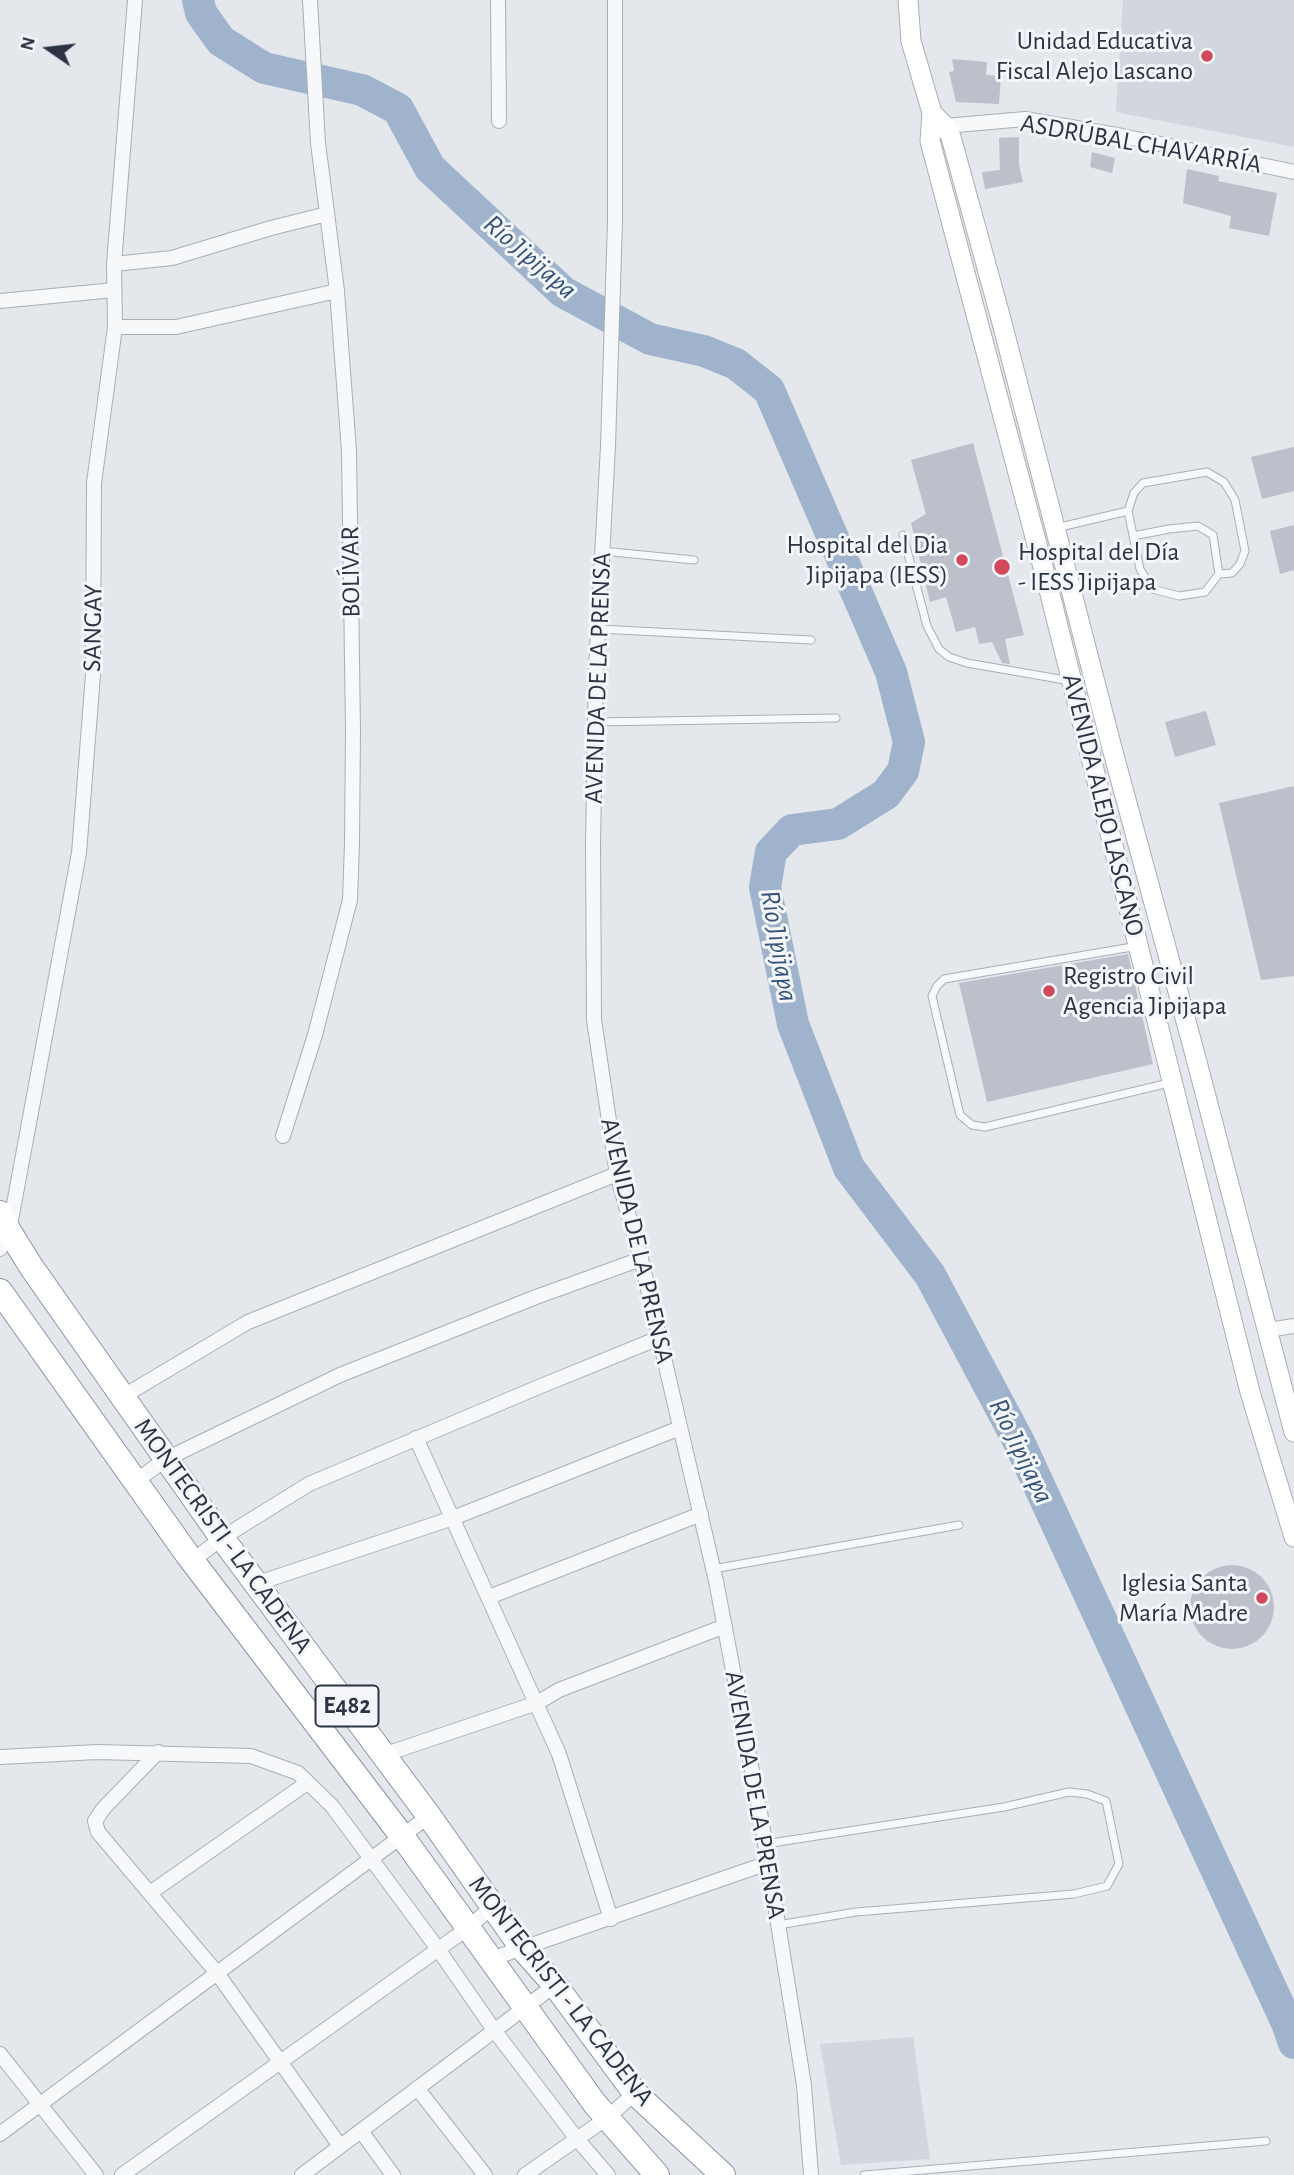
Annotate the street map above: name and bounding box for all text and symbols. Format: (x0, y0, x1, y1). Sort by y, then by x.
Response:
north arrow (14, 14, 84, 84)
place label: Unidad Educativa Fiscal Alejo Lascano (996, 25, 1193, 86)
text: N (17, 35, 39, 53)
marker: Unidad Educativa Fiscal Alejo Lascano (1199, 48, 1215, 64)
street label: ASDRÚBAL CHAVARRÍA (1018, 107, 1264, 181)
water label: Río Jipijapa (476, 207, 584, 307)
street label: BOLÍVAR (335, 526, 367, 618)
place label: Hospital del Dia Jipijapa (IESS) (787, 529, 948, 590)
place label: Hospital del Día - IESS Jipijapa (1018, 536, 1179, 598)
street label: AVENIDA DE LA PRENSA (578, 552, 618, 804)
marker: Hospital del Dia Jipijapa (IESS) (954, 552, 970, 568)
marker: Hospital del Día - IESS Jipijapa (992, 557, 1012, 577)
street label: SANGAY (77, 584, 109, 672)
street label: AVENIDA ALEJO LASCANO (1055, 671, 1151, 939)
water label: Río Jipijapa (753, 888, 805, 1004)
place label: Registro Civil Agencia Jipijapa (1063, 960, 1227, 1021)
marker: Registro Civil Agencia Jipijapa (1041, 983, 1057, 999)
street label: AVENIDA DE LA PRENSA (594, 1115, 680, 1367)
water label: Río Jipijapa (981, 1393, 1061, 1509)
street label: MONTECRISTI - LA CADENA (127, 1412, 319, 1660)
place label: Iglesia Santa María Madre (1119, 1567, 1248, 1628)
marker: Iglesia Santa María Madre (1254, 1590, 1270, 1606)
street label: AVENIDA DE LA PRENSA (718, 1668, 792, 1922)
road number: E482 (316, 1686, 378, 1726)
street label: MONTECRISTI - LA CADENA (462, 1870, 660, 2112)

